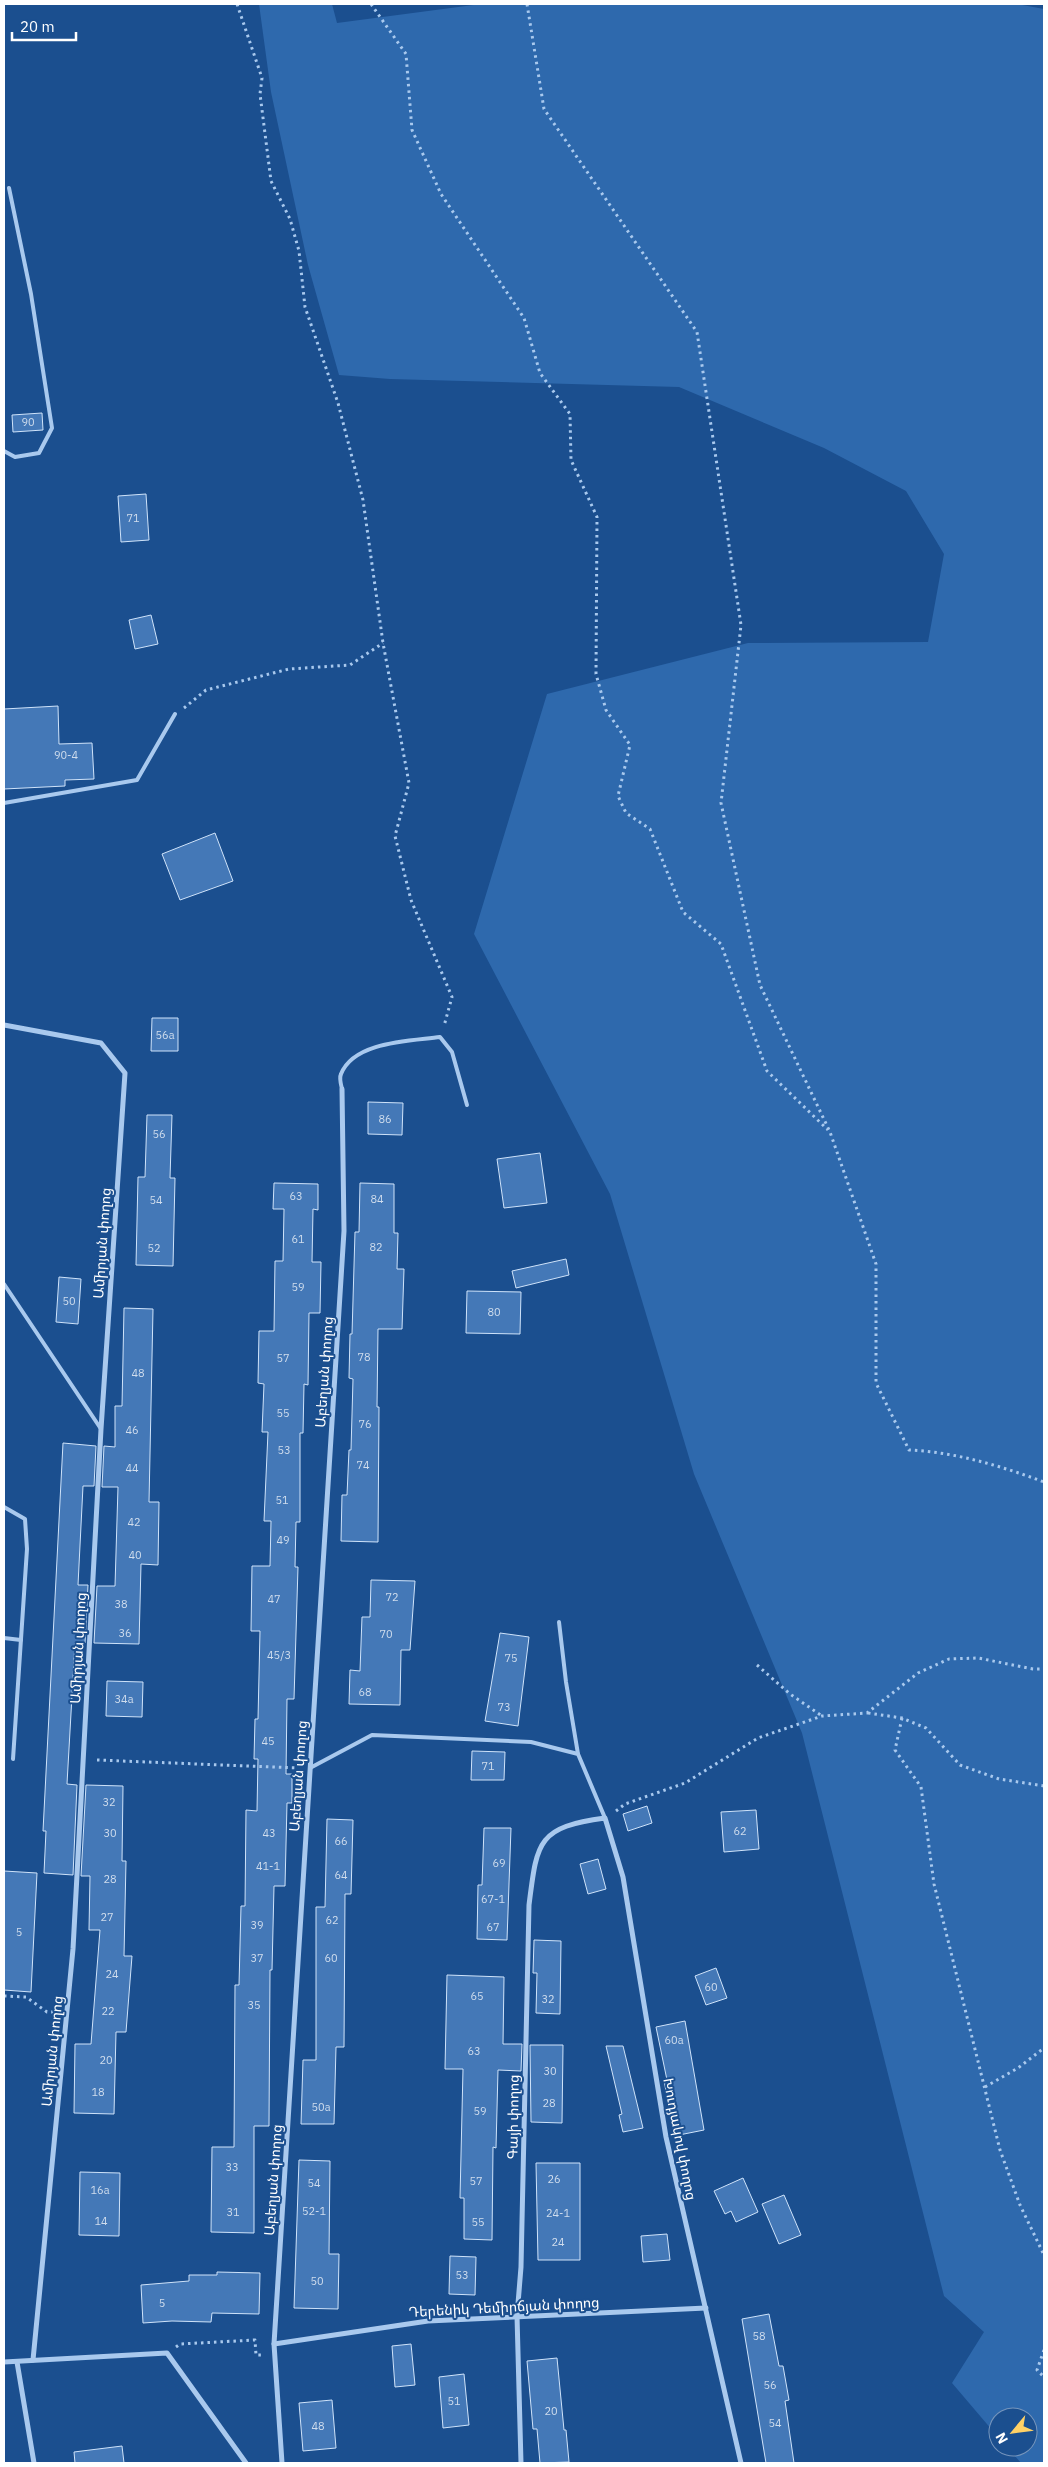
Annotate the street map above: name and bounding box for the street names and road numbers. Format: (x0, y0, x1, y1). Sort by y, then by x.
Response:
street label: Ամիրյան փողոց (89, 1187, 115, 1299)
street label: Աբեղյան փողոց (311, 1316, 337, 1428)
street label: Ամիրյան փողոց (66, 1592, 90, 1704)
street label: Աբեղյան փողոց (285, 1720, 311, 1832)
street label: Ամիրյան փողոց (37, 1995, 67, 2107)
street label: Գայի փողոց (503, 2074, 523, 2160)
street label: Խուդյակով փողոց (659, 2076, 701, 2202)
street label: Աբեղյան փողոց (260, 2124, 286, 2236)
street label: Դերենիկ Դեմիրճյան փողոց (408, 2293, 600, 2321)

